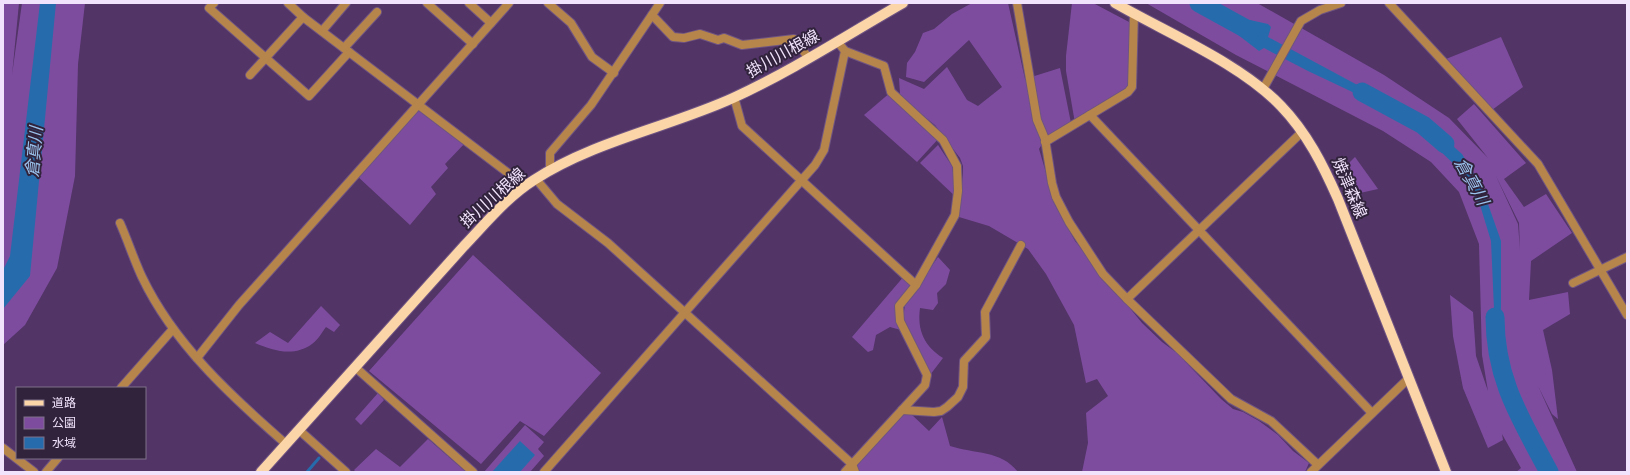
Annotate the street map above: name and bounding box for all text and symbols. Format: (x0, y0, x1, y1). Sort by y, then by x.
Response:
street label: 掛川川根線 (742, 24, 824, 84)
water label: 倉真川 (20, 123, 50, 179)
water label: 倉真川 (1447, 153, 1496, 212)
street label: 焼津森線 (1325, 154, 1373, 222)
street label: 掛川川根線 (455, 162, 531, 234)
legend (16, 387, 146, 459)
text: 道路 (52, 394, 76, 413)
text: 公園 (52, 414, 76, 433)
text: 水域 (52, 434, 76, 453)

